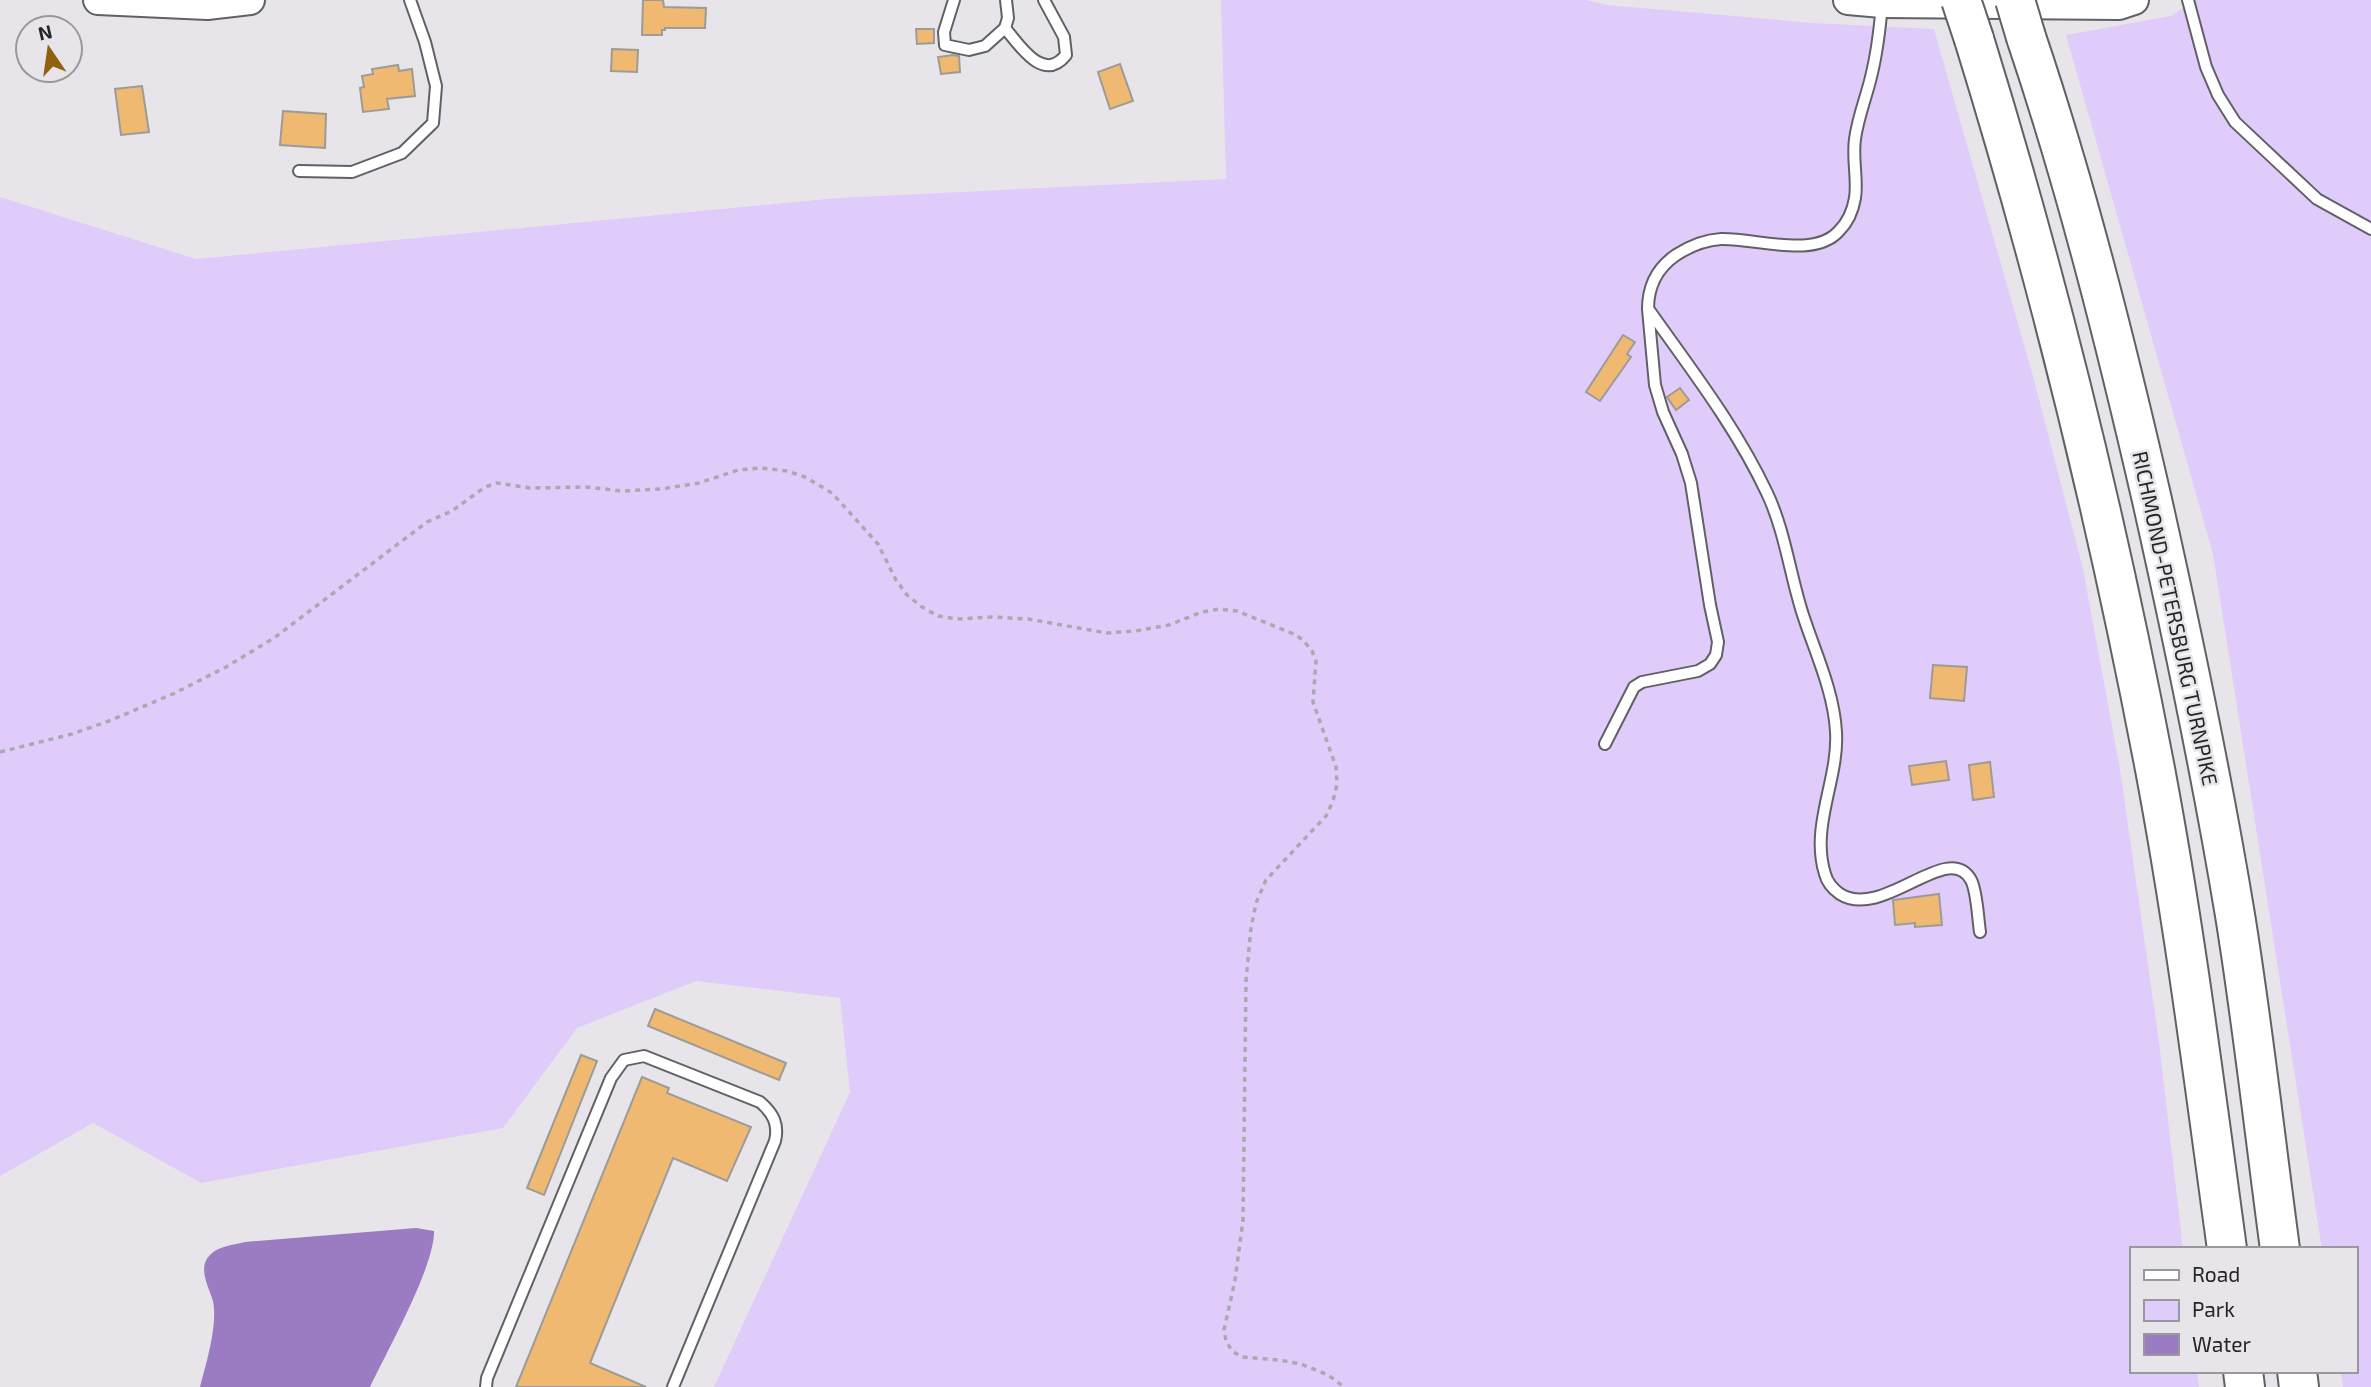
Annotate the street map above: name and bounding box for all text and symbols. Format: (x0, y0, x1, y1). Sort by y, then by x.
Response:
north arrow (14, 14, 84, 84)
text: N (36, 19, 54, 45)
street label: RICHMOND-PETERSBURG TURNPIKE (2128, 449, 2224, 787)
legend (2130, 1247, 2357, 1373)
text: Road (2192, 1261, 2240, 1286)
text: Park (2192, 1296, 2235, 1321)
text: Water (2192, 1331, 2251, 1356)

